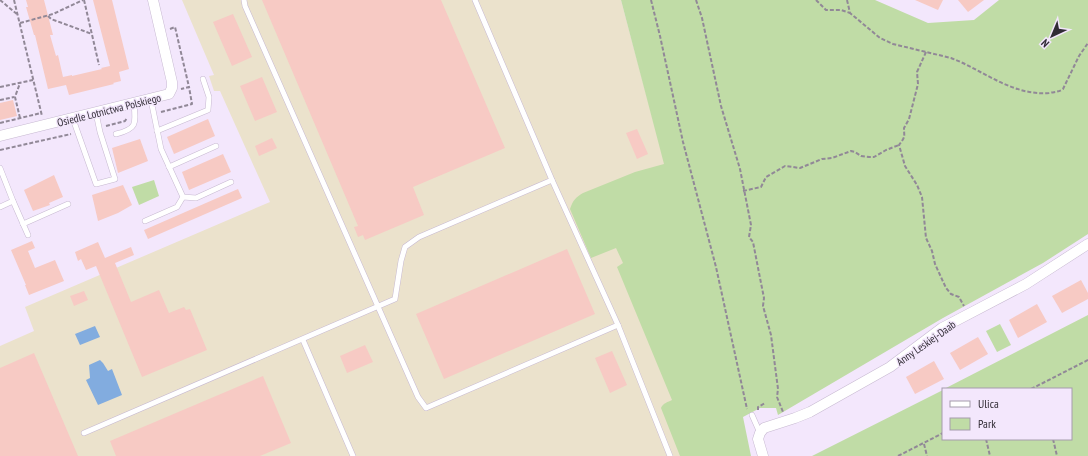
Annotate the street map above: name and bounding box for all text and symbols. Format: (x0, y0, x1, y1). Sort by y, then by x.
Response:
north arrow (1032, 16, 1072, 56)
text: N (1038, 36, 1052, 50)
street label: Osiedle Lotnictwa Polskiego (56, 90, 163, 130)
street label: Anny Leskiej-Daab (894, 317, 959, 369)
legend (942, 388, 1072, 440)
text: Ulica (978, 396, 999, 411)
text: Park (978, 416, 996, 431)

